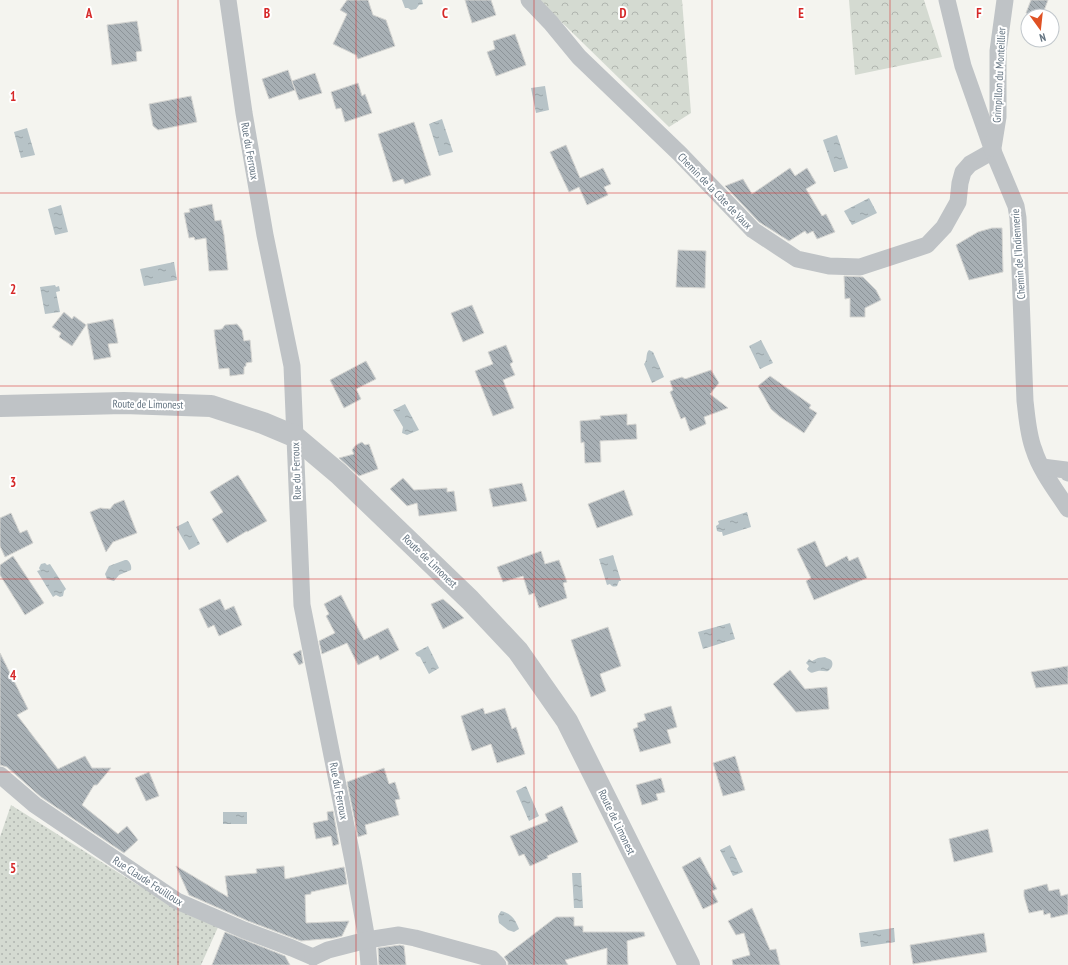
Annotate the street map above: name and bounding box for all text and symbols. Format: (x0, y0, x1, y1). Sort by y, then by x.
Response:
text: A (85, 5, 93, 22)
text: B (264, 5, 270, 22)
text: C (442, 5, 448, 22)
text: D (620, 5, 627, 22)
text: E (798, 5, 804, 22)
text: F (976, 5, 982, 22)
north arrow (1020, 8, 1060, 48)
street label: Grimpillon du Monteillier (990, 27, 1008, 123)
text: N (1038, 30, 1047, 45)
text: 1 (10, 88, 16, 105)
street label: Rue du Ferroux (238, 121, 262, 181)
street label: Chemin de la Côte de Vaux (675, 150, 755, 233)
street label: Chemin de l'Indiennerie (1008, 208, 1028, 300)
text: 2 (10, 281, 16, 298)
street label: Route de Limonest (112, 396, 184, 412)
street label: Rue du Ferroux (288, 441, 304, 500)
text: 3 (10, 474, 16, 491)
street label: Route de Limonest (400, 531, 460, 591)
text: 4 (10, 667, 17, 684)
street label: Rue du Ferroux (327, 761, 351, 821)
street label: Route de Limonest (595, 787, 639, 857)
street label: Rue Claude Fouilloux (110, 853, 186, 909)
text: 5 (10, 860, 16, 877)

